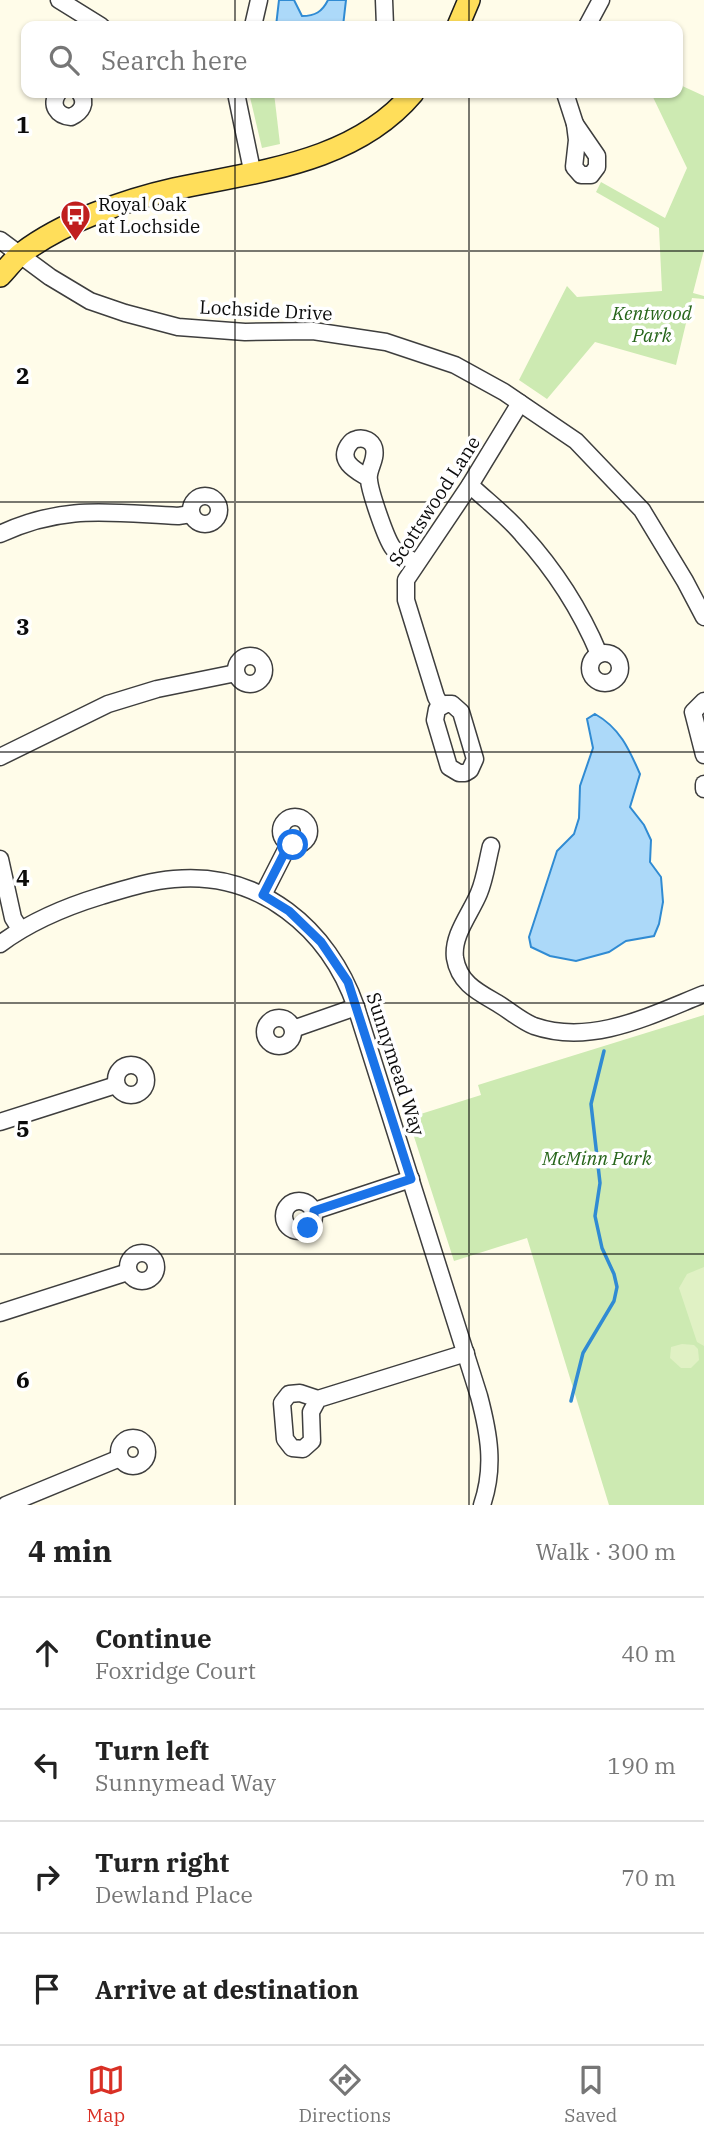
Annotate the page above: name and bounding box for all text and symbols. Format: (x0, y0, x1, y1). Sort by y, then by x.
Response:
search box (21, 21, 683, 98)
icon: search (45, 41, 83, 79)
text: Search here (101, 43, 247, 77)
text: 1 (16, 109, 30, 139)
place label: Royal Oak at Lochside (98, 192, 200, 238)
bus stop icon: Royal Oak at Lochside (58, 198, 92, 242)
street label: Lochside Drive (199, 295, 333, 325)
park label: Kentwood Park (611, 301, 693, 347)
text: 2 (16, 360, 30, 390)
street label: Scottswood Lane (383, 431, 485, 571)
text: 3 (16, 611, 30, 641)
route start (277, 829, 308, 860)
text: 4 (16, 862, 30, 892)
street label: Sunnymead Way (361, 989, 431, 1140)
text: 5 (16, 1113, 30, 1143)
park label: McMinn Park (541, 1146, 653, 1170)
route end (292, 1212, 323, 1243)
text: 6 (16, 1364, 30, 1394)
text: 4 min (28, 1531, 112, 1570)
text: Walk · 300 m (535, 1536, 676, 1566)
text: Continue (95, 1621, 212, 1655)
icon: ahead (28, 1634, 66, 1672)
text: 40 m (621, 1638, 676, 1668)
text: Foxridge Court (95, 1655, 256, 1685)
text: Turn left (95, 1733, 209, 1767)
icon: left (28, 1746, 66, 1784)
text: 190 m (607, 1750, 676, 1780)
text: Sunnymead Way (95, 1767, 276, 1797)
text: Turn right (95, 1845, 229, 1879)
icon: right (28, 1858, 66, 1896)
text: 70 m (621, 1862, 676, 1892)
text: Dewland Place (95, 1879, 253, 1909)
icon: arrive (28, 1970, 66, 2008)
text: Arrive at destination (95, 1972, 359, 2006)
tab: Map (87, 2061, 125, 2127)
tab: Directions (298, 2061, 391, 2127)
tab: Saved (564, 2061, 617, 2127)

